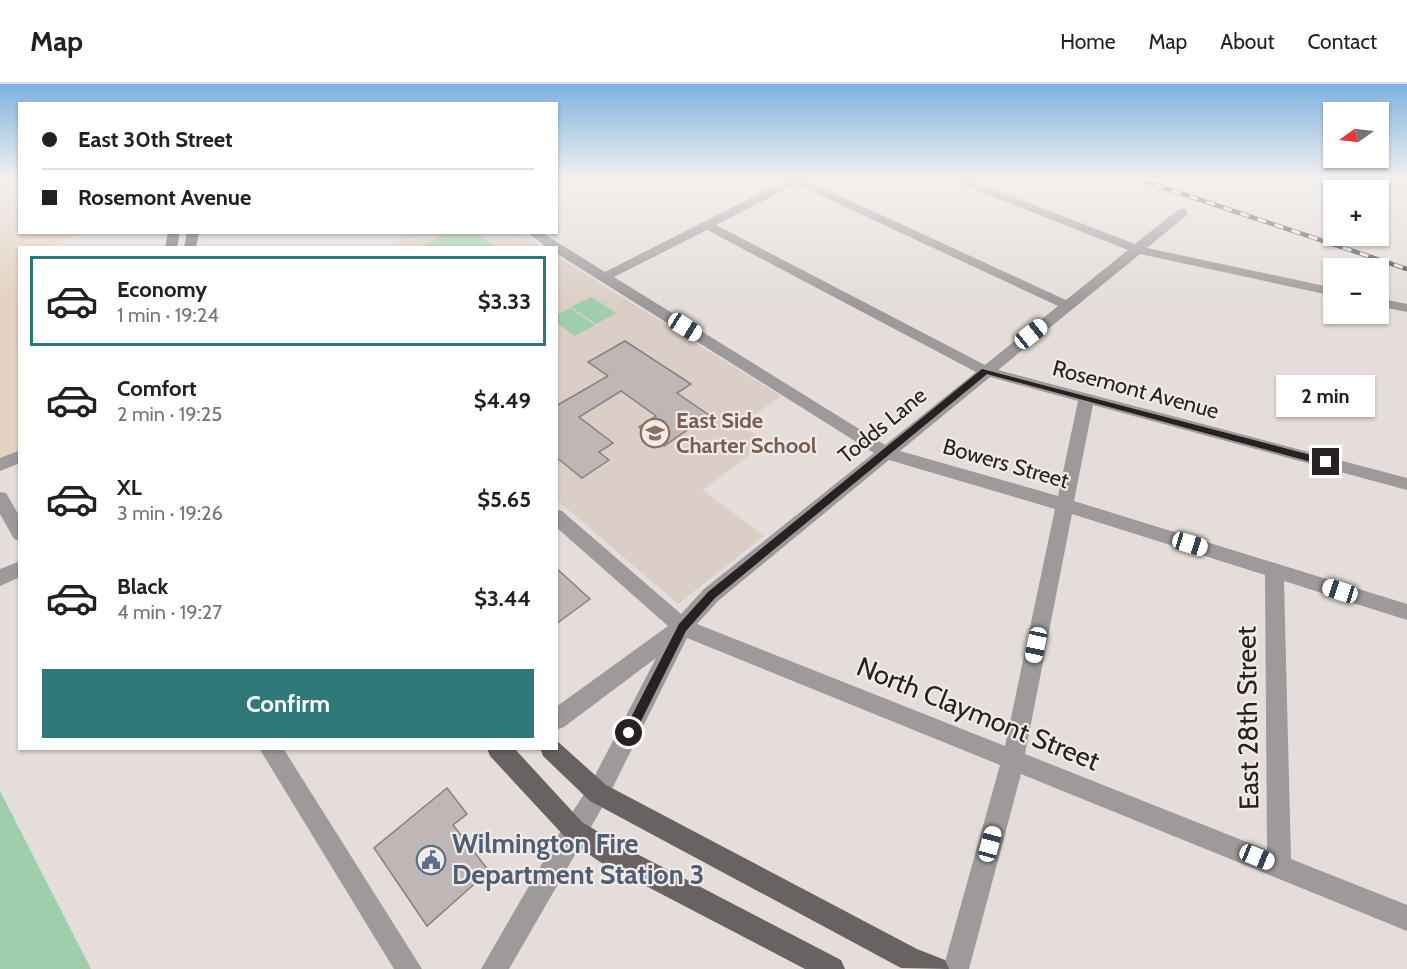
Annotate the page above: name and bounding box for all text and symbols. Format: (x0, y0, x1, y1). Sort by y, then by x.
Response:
text: Map (30, 24, 83, 58)
text: Home (1060, 29, 1116, 54)
text: Map (1149, 29, 1187, 54)
text: About (1220, 29, 1274, 54)
text: Contact (1307, 29, 1377, 54)
north arrow (1323, 102, 1389, 168)
map controls (1323, 102, 1389, 324)
text: East 30th Street (78, 126, 233, 153)
button: + (1323, 180, 1389, 246)
text: Rosemont Avenue (78, 184, 251, 211)
button: − (1323, 258, 1389, 324)
icon: car (45, 274, 99, 328)
text: Economy (117, 276, 207, 303)
text: $3.33 (478, 288, 531, 315)
text: 1 min · 19:24 (117, 303, 219, 327)
car (665, 310, 705, 344)
car (1011, 316, 1051, 352)
street label: Rosemont Avenue (1050, 354, 1222, 425)
icon: car (45, 373, 99, 427)
text: Comfort (117, 375, 196, 402)
callout: 2 min (1276, 375, 1376, 417)
street label: Todds Lane (833, 382, 932, 469)
text: 2 min (1301, 384, 1350, 408)
text: $4.49 (474, 387, 531, 414)
text: 2 min · 19:25 (117, 402, 222, 426)
place label: East Side Charter School (676, 407, 817, 459)
school or university icon: East Side Charter School (639, 417, 671, 449)
street label: Bowers Street (940, 433, 1073, 495)
route end (1312, 448, 1339, 475)
icon: car (45, 472, 99, 526)
text: XL (117, 474, 142, 501)
text: $5.65 (477, 486, 531, 513)
text: 3 min · 19:26 (117, 501, 223, 525)
car (1170, 530, 1210, 558)
icon: car (45, 571, 99, 625)
text: Black (117, 573, 168, 600)
car (1320, 577, 1360, 605)
text: $3.44 (474, 585, 531, 612)
text: 4 min · 19:27 (117, 600, 222, 624)
car (1023, 626, 1049, 664)
street label: East 28th Street (1229, 626, 1266, 810)
street label: North Claymont Street (852, 650, 1104, 777)
button: Confirm (42, 669, 534, 738)
route start (615, 719, 642, 746)
car (977, 824, 1003, 864)
place label: Wilmington Fire Department Station 3 (452, 827, 704, 891)
car (1237, 842, 1277, 872)
public building icon: Wilmington Fire Department Station 3 (415, 844, 447, 876)

